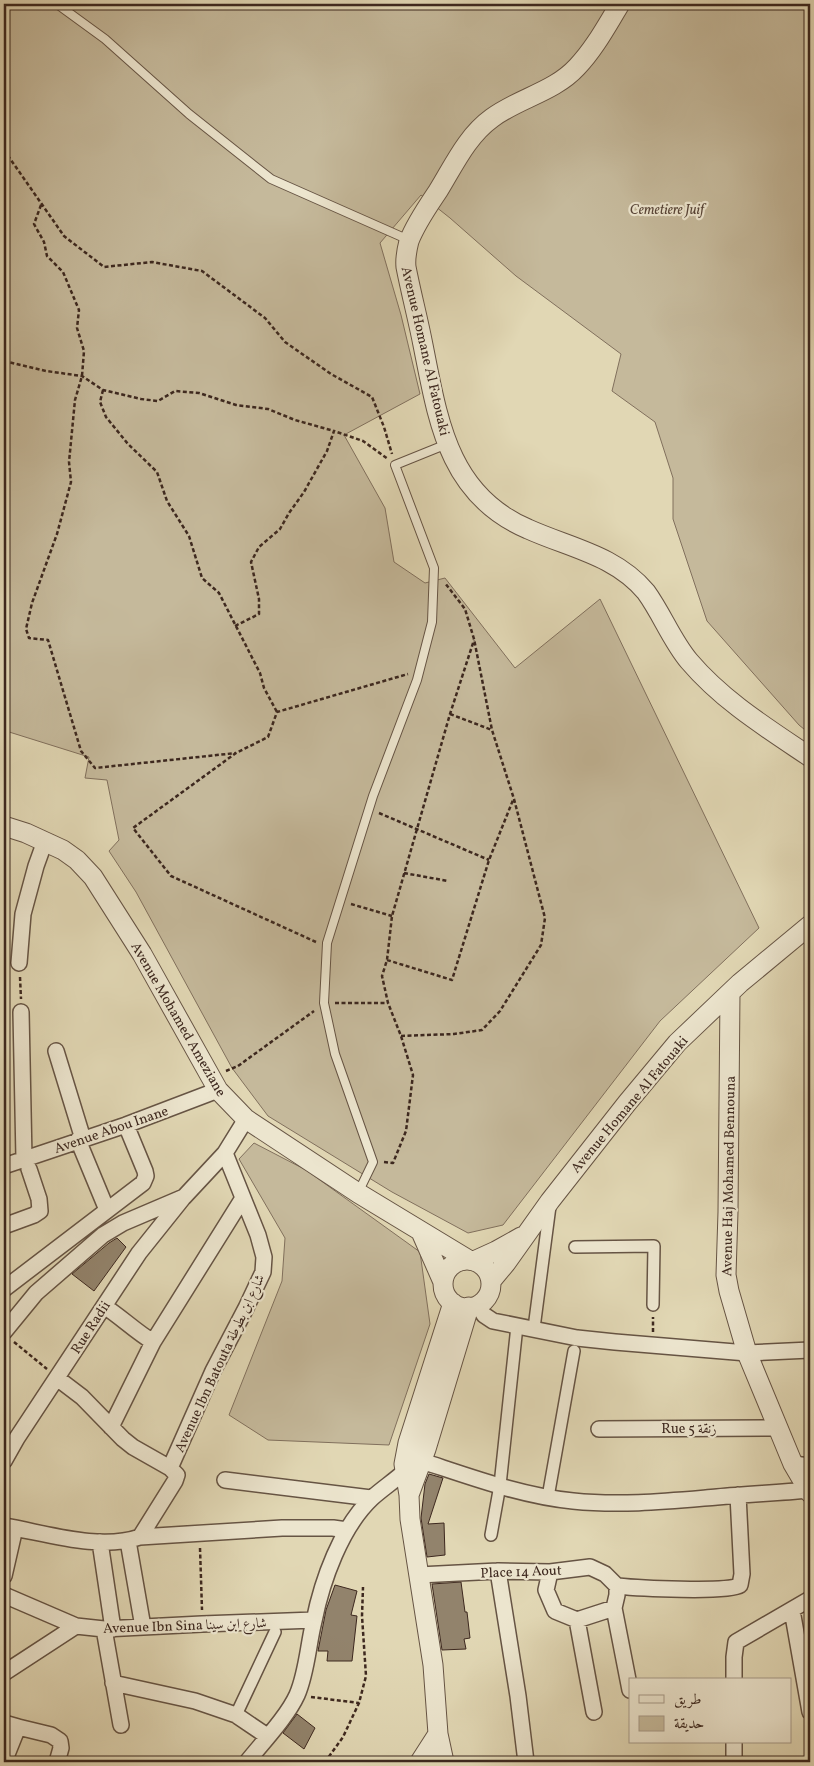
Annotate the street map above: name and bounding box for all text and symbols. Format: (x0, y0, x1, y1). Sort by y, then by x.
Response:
park label: Cemetiere Juif (630, 201, 707, 220)
street label: Avenue Homane Al Fatouaki (396, 265, 453, 438)
street label: Avenue Mohamed Ameziane (126, 939, 230, 1101)
street label: Avenue Homane Al Fatouaki (567, 1032, 693, 1178)
street label: Avenue Haj Mohamed Bennouna (718, 1075, 741, 1277)
street label: Avenue Abou Inane (52, 1102, 171, 1159)
street label: Avenue Ibn Batouta شارع ابن بطوطة (171, 1271, 271, 1456)
street label: Rue Radii (67, 1298, 116, 1358)
street label: Rue 5 زنقة (661, 1420, 717, 1439)
street label: Place 14 Aout (480, 1562, 562, 1583)
street label: Avenue Ibn Sina شارع ابن سينا (103, 1614, 267, 1640)
legend (629, 1678, 792, 1744)
text: طريق (674, 1690, 701, 1711)
text: حديقة (674, 1714, 704, 1735)

